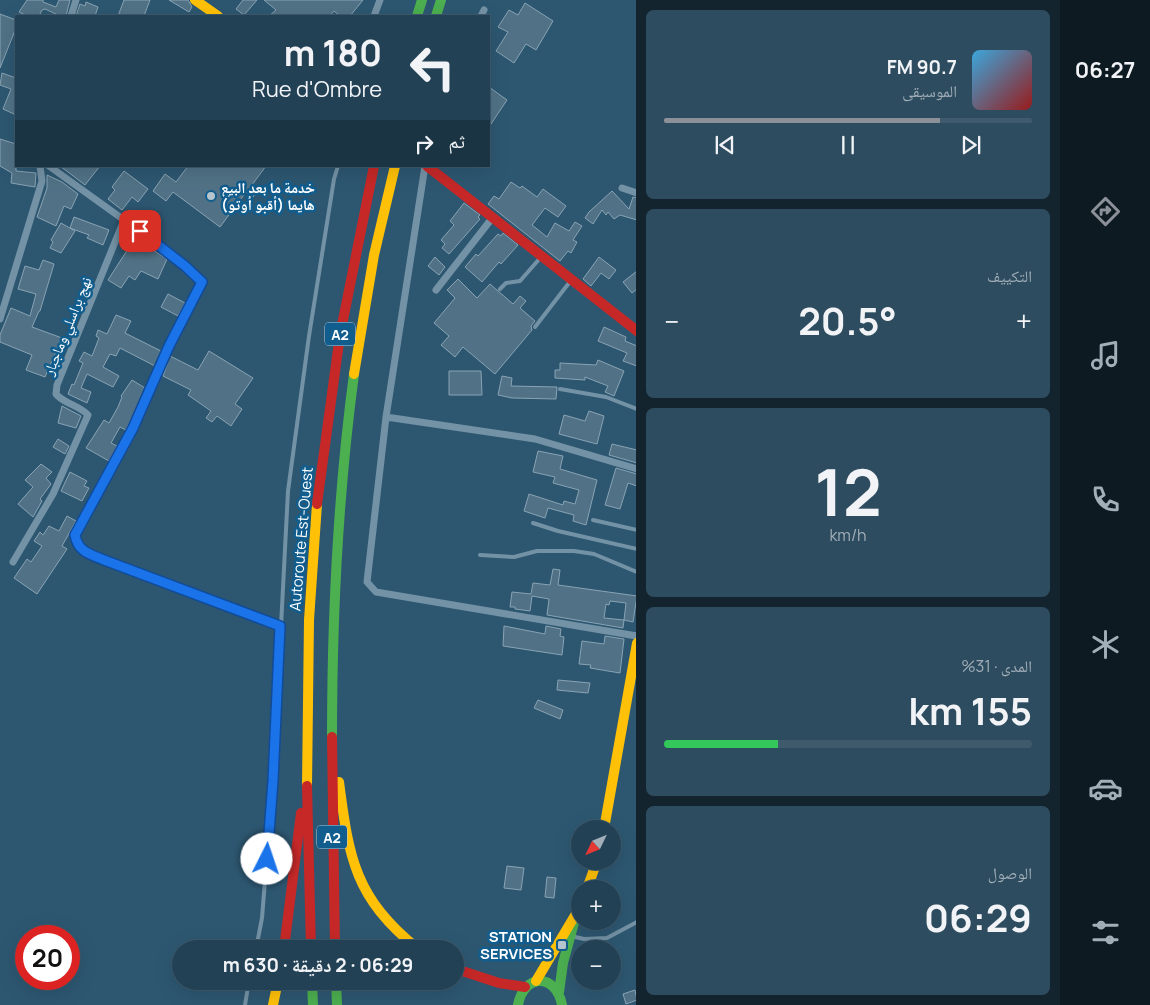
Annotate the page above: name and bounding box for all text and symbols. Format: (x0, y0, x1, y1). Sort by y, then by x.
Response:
text: 180 m (284, 29, 382, 77)
icon: left (400, 35, 465, 100)
text: 90.7 FM (887, 54, 957, 80)
text: 06:27 (1075, 55, 1135, 85)
text: Rue d'Ombre (252, 74, 382, 104)
text: الموسيقى (902, 80, 957, 102)
text: ثم (448, 128, 465, 154)
icon: right (410, 130, 438, 158)
icon: previous (711, 131, 739, 159)
icon: pause (834, 131, 862, 159)
icon: next (957, 131, 985, 159)
place label: خدمة ما بعد البيع هايما (أقبو أوتو) (221, 177, 315, 215)
marker: خدمة ما بعد البيع هايما (أقبو أوتو) (205, 190, 217, 202)
icon: directions (1088, 194, 1123, 229)
pin (119, 210, 161, 252)
icon: arrive (126, 217, 154, 245)
text: التكييف (987, 265, 1032, 287)
street label: نهج براسلي وماجبار (37, 274, 98, 380)
text: 20.5° (798, 294, 897, 346)
text: − (664, 302, 679, 340)
text: + (1016, 302, 1032, 340)
road number: A2 (325, 322, 355, 346)
icon: music (1088, 338, 1123, 373)
text: 12 (814, 447, 882, 536)
street label: Autoroute Est-Ouest (284, 466, 318, 612)
icon: phone (1088, 482, 1123, 517)
text: km/h (829, 524, 867, 546)
icon: climate (1088, 627, 1123, 662)
text: المدى · 31% (961, 655, 1032, 677)
text: 155 km (909, 684, 1032, 736)
icon: car (1088, 771, 1123, 806)
north arrow (571, 820, 621, 870)
map controls (571, 820, 621, 990)
road number: A2 (317, 826, 347, 849)
position arrow (240, 832, 292, 884)
text: الوصول (988, 862, 1032, 884)
button: + (571, 880, 621, 930)
text: 06:29 (924, 891, 1032, 943)
icon: filters (1088, 915, 1123, 950)
speed limit sign: 20 (15, 925, 80, 990)
place label: STATION SERVICES (480, 926, 552, 964)
marker: STATION SERVICES (556, 939, 568, 951)
button: − (571, 940, 621, 990)
text: 06:29 · 2 دقيقة · 630 m (223, 952, 413, 978)

